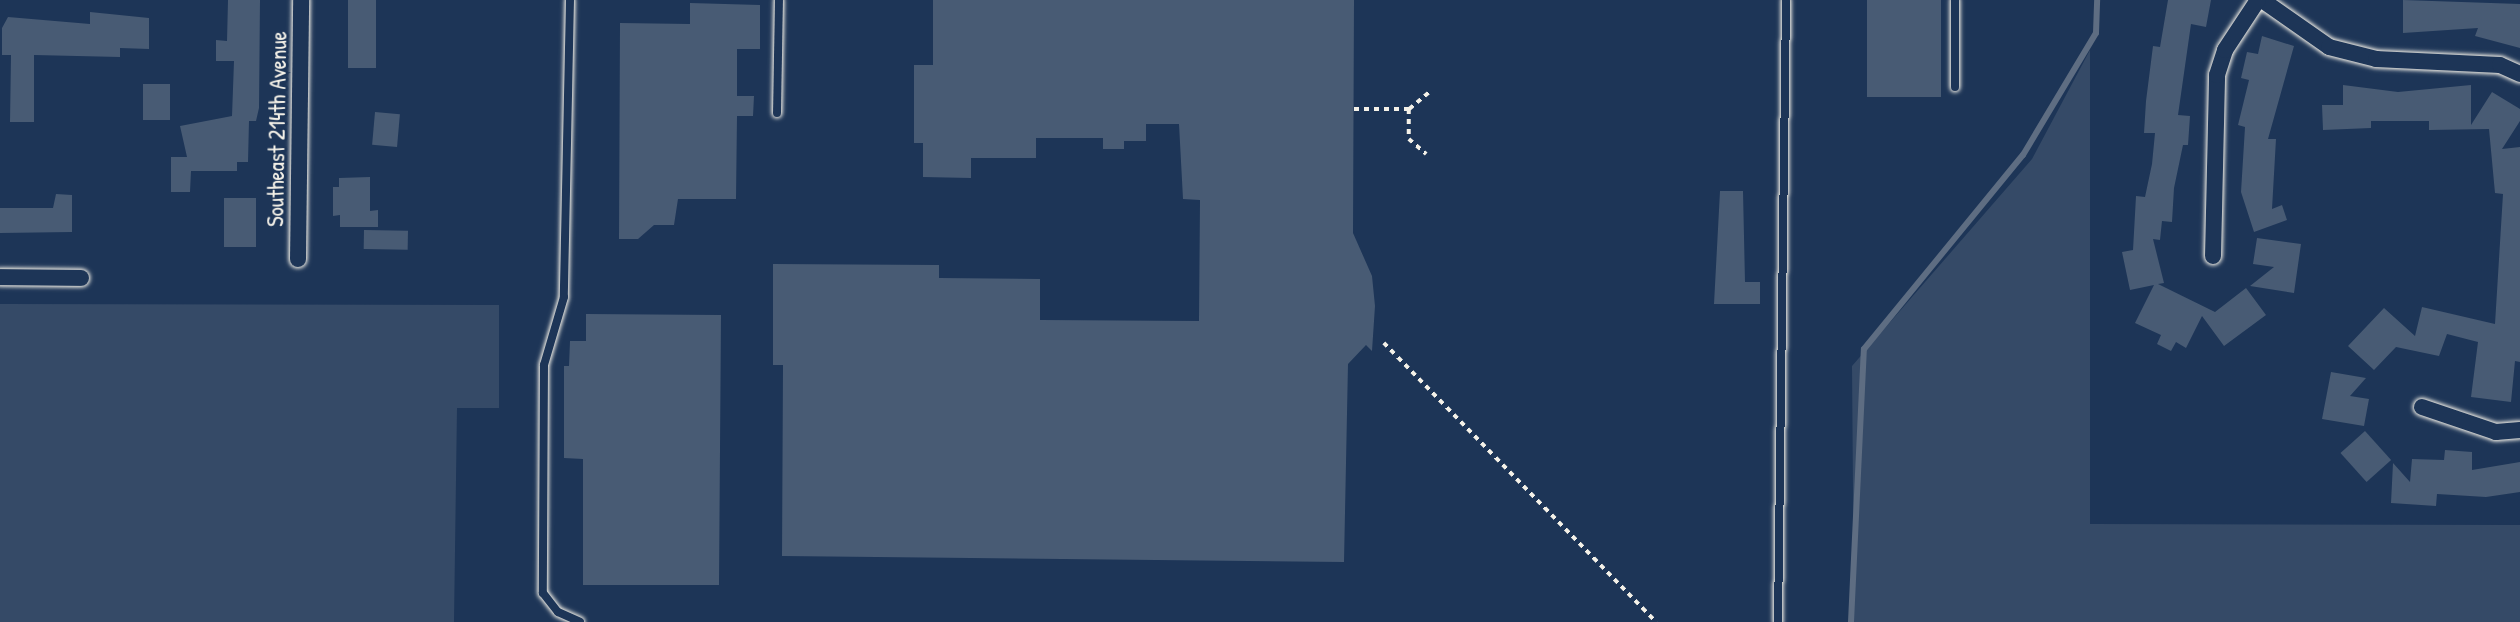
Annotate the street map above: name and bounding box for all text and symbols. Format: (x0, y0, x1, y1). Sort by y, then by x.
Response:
street label: Southeast 214th Avenue (261, 31, 293, 227)

